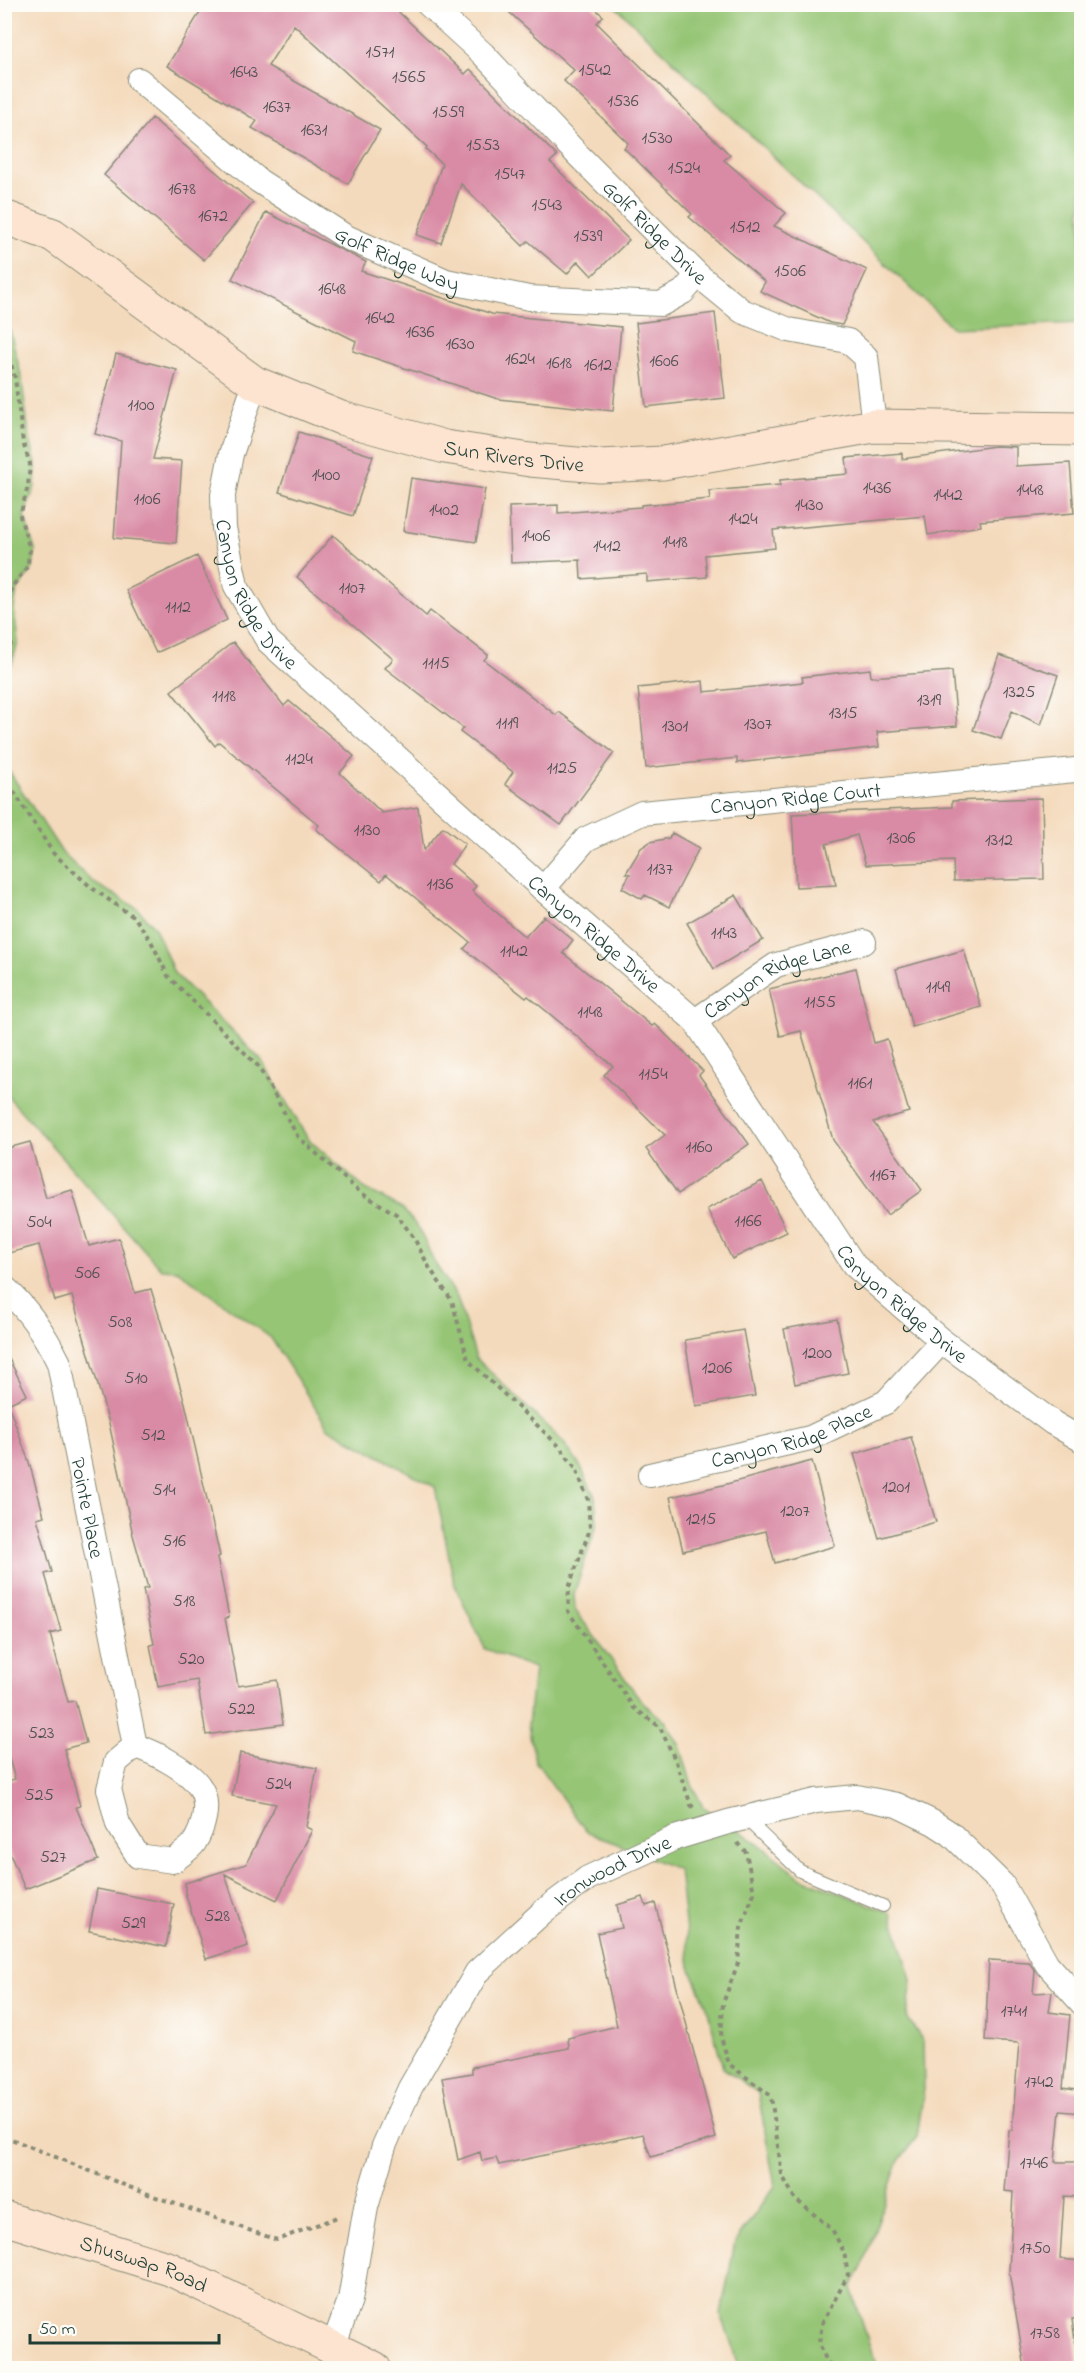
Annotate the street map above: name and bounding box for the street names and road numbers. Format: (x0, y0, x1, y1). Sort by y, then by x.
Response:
street label: Golf Ridge Drive (595, 174, 713, 294)
street label: Golf Ridge Way (328, 220, 461, 302)
street label: Sun Rivers Drive (442, 434, 586, 482)
street label: Canyon Ridge Drive (207, 519, 304, 678)
street label: Canyon Ridge Court (709, 776, 883, 823)
street label: Canyon Ridge Drive (520, 869, 667, 1002)
street label: Canyon Ridge Lane (698, 933, 855, 1028)
street label: Canyon Ridge Drive (828, 1239, 973, 1372)
street label: Canyon Ridge Place (708, 1397, 878, 1477)
street label: Pointe Place (61, 1455, 111, 1562)
street label: Ironwood Drive (548, 1829, 677, 1915)
street label: Shuswap Road (76, 2229, 212, 2302)

